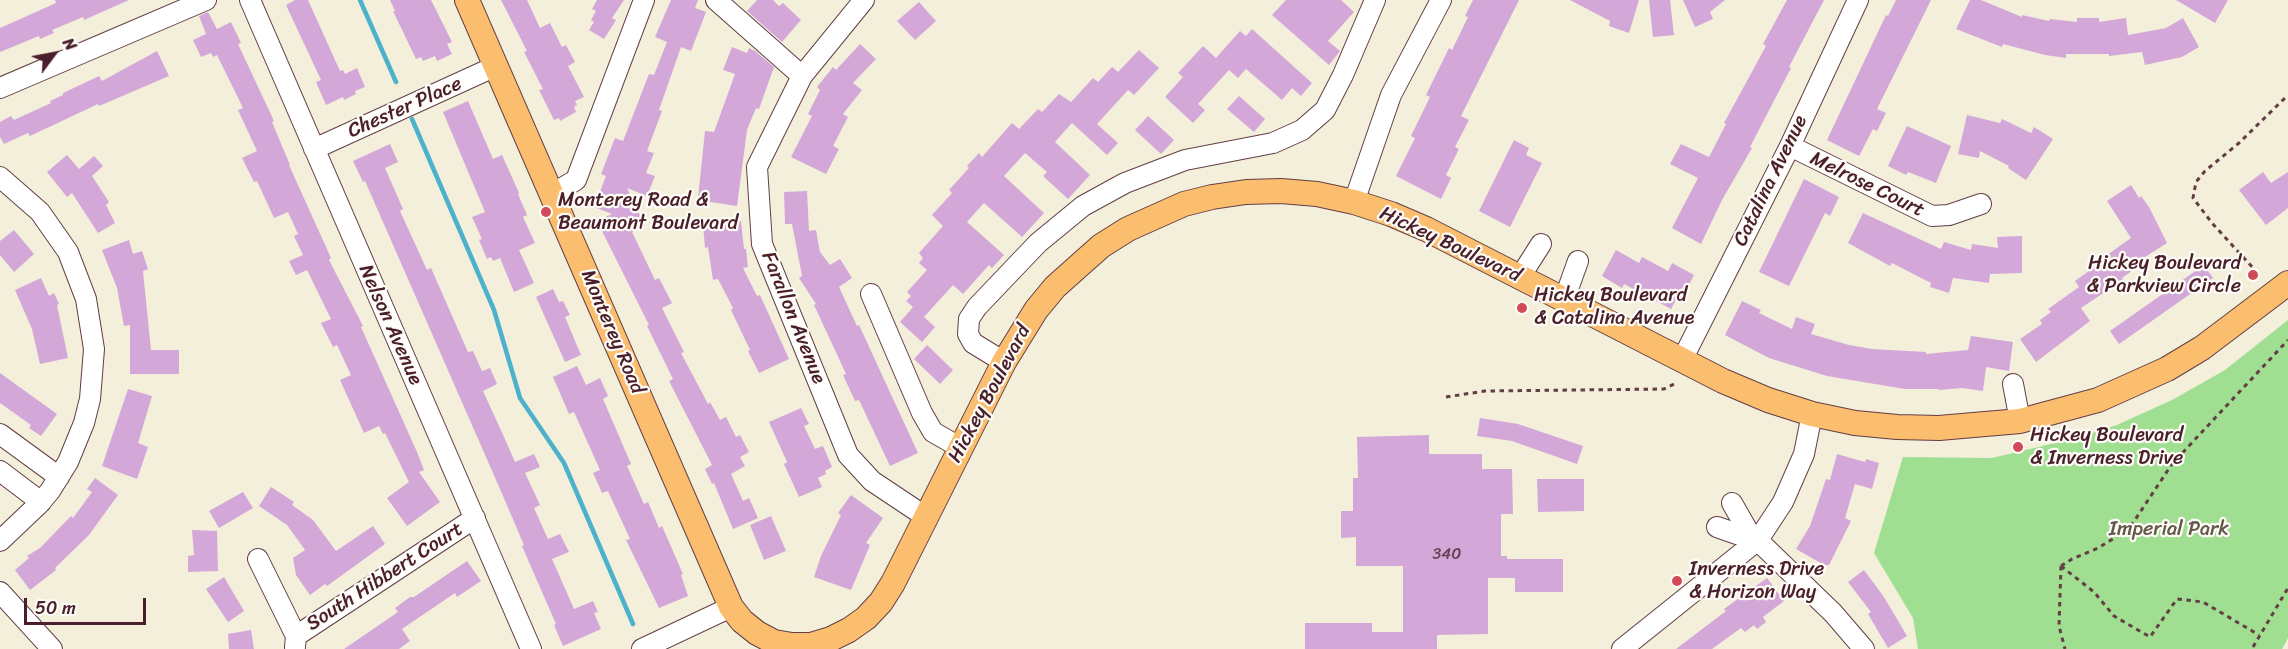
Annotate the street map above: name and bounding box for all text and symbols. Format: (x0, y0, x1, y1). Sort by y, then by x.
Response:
north arrow (24, 24, 84, 84)
text: N (54, 32, 85, 57)
street label: Chester Place (344, 72, 466, 144)
street label: Catalina Avenue (1729, 112, 1813, 250)
street label: Melrose Court (1806, 147, 1928, 223)
place label: Monterey Road & Beaumont Boulevard (558, 189, 738, 236)
street label: Hickey Boulevard (1376, 202, 1524, 288)
marker: Monterey Road & Beaumont Boulevard (539, 205, 553, 219)
street label: Farallon Avenue (756, 248, 830, 388)
place label: Hickey Boulevard & Parkview Circle (2086, 252, 2241, 299)
street label: Nelson Avenue (353, 261, 427, 389)
street label: Monterey Road (575, 266, 649, 398)
marker: Hickey Boulevard & Parkview Circle (2246, 268, 2260, 282)
place label: Hickey Boulevard & Catalina Avenue (1534, 284, 1694, 331)
marker: Hickey Boulevard & Catalina Avenue (1515, 301, 1529, 315)
street label: Hickey Boulevard (944, 321, 1036, 467)
place label: Hickey Boulevard & Inverness Drive (2030, 424, 2183, 471)
marker: Hickey Boulevard & Inverness Drive (2011, 440, 2025, 454)
street label: South Hibbert Court (302, 517, 468, 637)
park label: Imperial Park (2109, 518, 2229, 542)
house number: 340 (1433, 545, 1461, 565)
place label: Inverness Drive & Horizon Way (1689, 558, 1824, 605)
marker: Inverness Drive & Horizon Way (1670, 574, 1684, 588)
scale bar (27, 586, 148, 624)
text: 50 m (35, 592, 76, 624)

